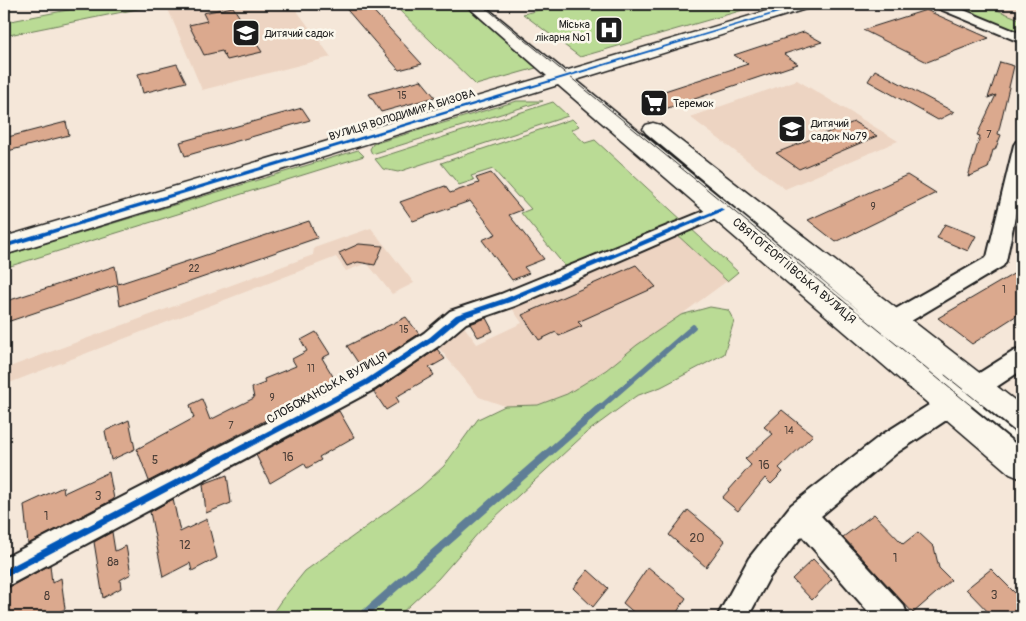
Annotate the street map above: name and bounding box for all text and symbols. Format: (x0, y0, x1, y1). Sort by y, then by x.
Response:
hospital icon: Міська лікарня №1 (594, 15, 624, 45)
school or university icon: Дитячий садок (231, 18, 261, 48)
place label: Міська лікарня №1 (536, 18, 590, 44)
place label: Дитячий садок (264, 27, 335, 40)
street label: ВУЛИЦЯ ВОЛОДИМИРА БИЗОВА (327, 87, 477, 143)
supermarket icon: Теремок (639, 88, 669, 118)
house number: 15 (397, 90, 407, 102)
place label: Теремок (673, 97, 714, 110)
school or university icon: Дитячий садок №79 (777, 114, 807, 144)
place label: Дитячий садок №79 (810, 117, 867, 143)
house number: 7 (986, 129, 992, 141)
house number: 9 (870, 201, 876, 213)
street label: СВЯТОГЕОРГІЇВСЬКА ВУЛИЦЯ (729, 214, 860, 327)
house number: 22 (188, 263, 200, 275)
house number: 1 (1002, 284, 1006, 296)
house number: 15 (399, 324, 409, 336)
street label: СЛОБОЖАНСЬКА ВУЛИЦЯ (264, 349, 390, 427)
house number: 11 (307, 363, 315, 375)
house number: 9 (269, 392, 275, 404)
house number: 7 (228, 420, 234, 432)
house number: 14 (784, 425, 794, 437)
house number: 16 (282, 450, 294, 465)
house number: 5 (152, 453, 158, 468)
house number: 16 (758, 458, 770, 473)
house number: 3 (95, 489, 102, 504)
house number: 1 (44, 509, 48, 524)
house number: 20 (690, 531, 704, 546)
house number: 12 (179, 538, 191, 553)
house number: 1 (893, 551, 897, 566)
house number: 8а (107, 555, 119, 570)
house number: 3 (991, 588, 998, 603)
house number: 8 (44, 589, 50, 604)

